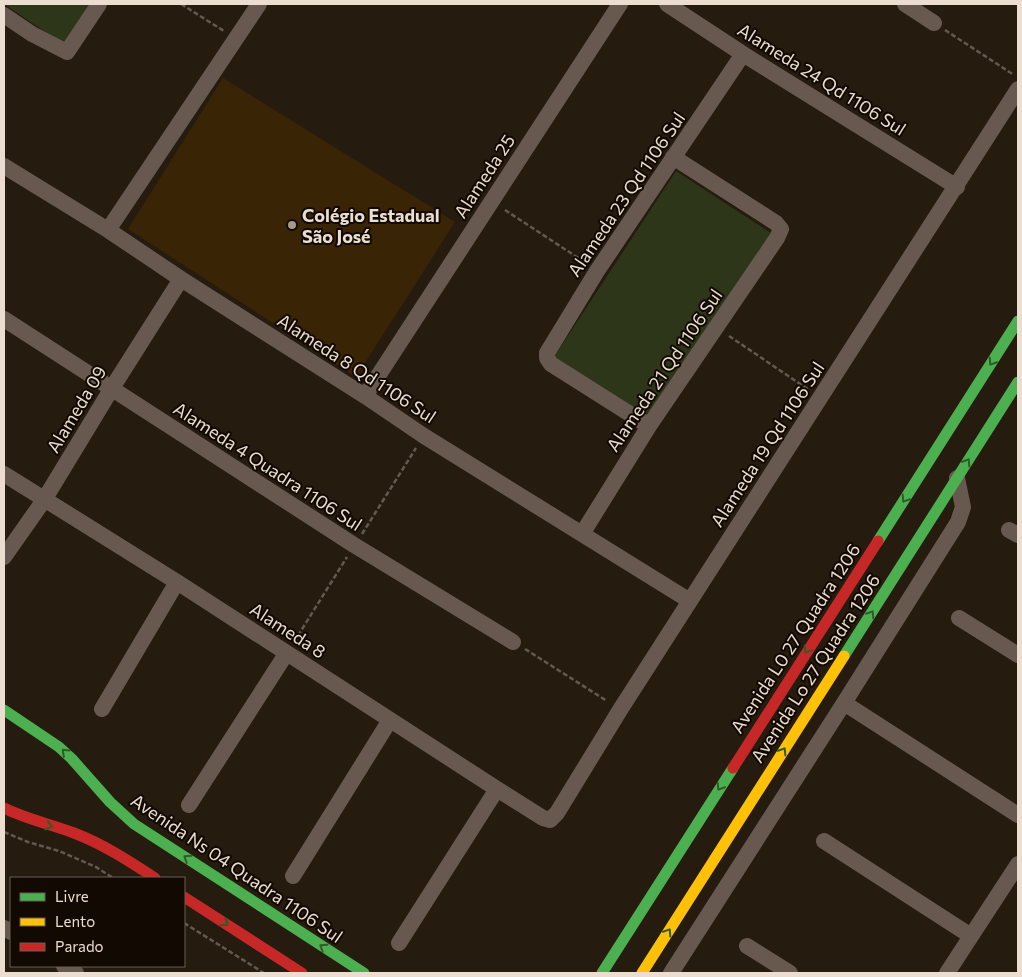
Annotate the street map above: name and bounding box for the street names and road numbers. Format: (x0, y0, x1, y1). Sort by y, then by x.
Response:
street label: Alameda 24 Qd 1106 Sul (734, 18, 910, 140)
street label: Alameda 23 Qd 1106 Sul (563, 108, 689, 280)
street label: Alameda 25 (449, 130, 519, 222)
street label: Alameda 21 Qd 1106 Sul (601, 285, 727, 455)
street label: Alameda 8 Qd 1106 Sul (274, 309, 440, 427)
street label: Alameda 19 Qd 1106 Sul (705, 357, 829, 531)
street label: Alameda 09 (41, 362, 111, 456)
street label: Alameda 4 Quadra 1106 Sul (170, 397, 366, 535)
street label: Avenida L0 27 Quadra 1206 (725, 539, 865, 737)
street label: Avenida Lo 27 Quadra 1206 (746, 570, 884, 766)
street label: Alameda 8 (246, 597, 330, 663)
street label: Avenida Ns 04 Quadra 1106 Sul (127, 789, 347, 947)

